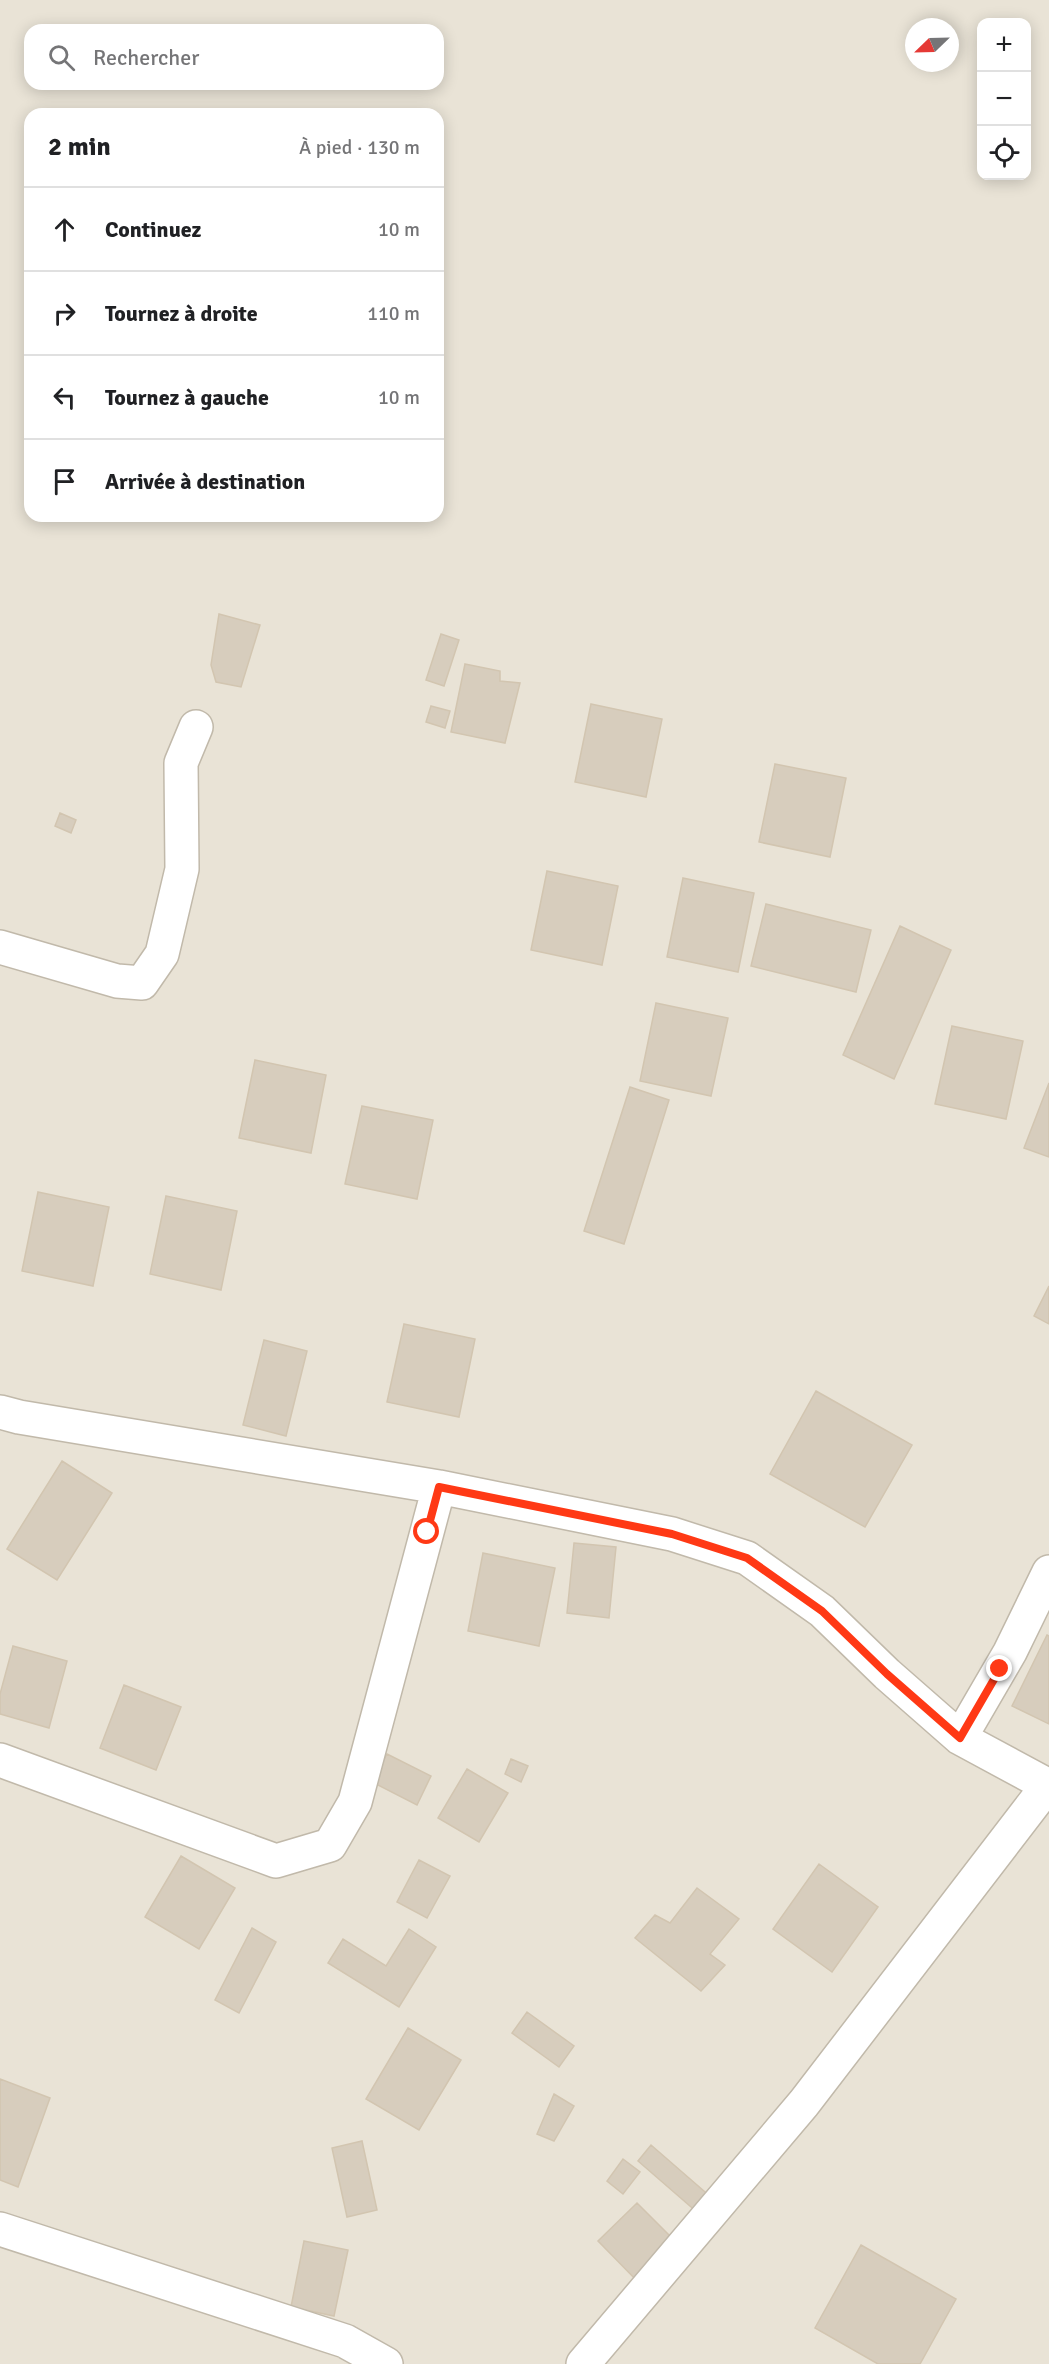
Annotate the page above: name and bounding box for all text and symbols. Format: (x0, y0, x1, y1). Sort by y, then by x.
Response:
north arrow (905, 18, 959, 72)
map controls (977, 18, 1031, 180)
button: + (977, 18, 1031, 72)
search box (24, 24, 444, 90)
icon: search (45, 41, 78, 74)
text: Rechercher (93, 44, 199, 71)
button: − (977, 72, 1031, 126)
button: locate (977, 126, 1031, 180)
text: 2 min (48, 131, 111, 163)
text: À pied · 130 m (299, 135, 420, 160)
icon: ahead (48, 213, 81, 246)
text: Continuez (105, 216, 201, 243)
text: 10 m (378, 217, 420, 242)
icon: right (48, 297, 81, 330)
text: Tournez à droite (105, 300, 258, 327)
text: 110 m (367, 301, 420, 326)
icon: left (48, 381, 81, 414)
text: Tournez à gauche (105, 384, 269, 411)
text: 10 m (378, 385, 420, 410)
icon: arrive (48, 465, 81, 498)
text: Arrivée à destination (105, 468, 305, 495)
route start (413, 1518, 439, 1544)
route end (986, 1655, 1012, 1681)

